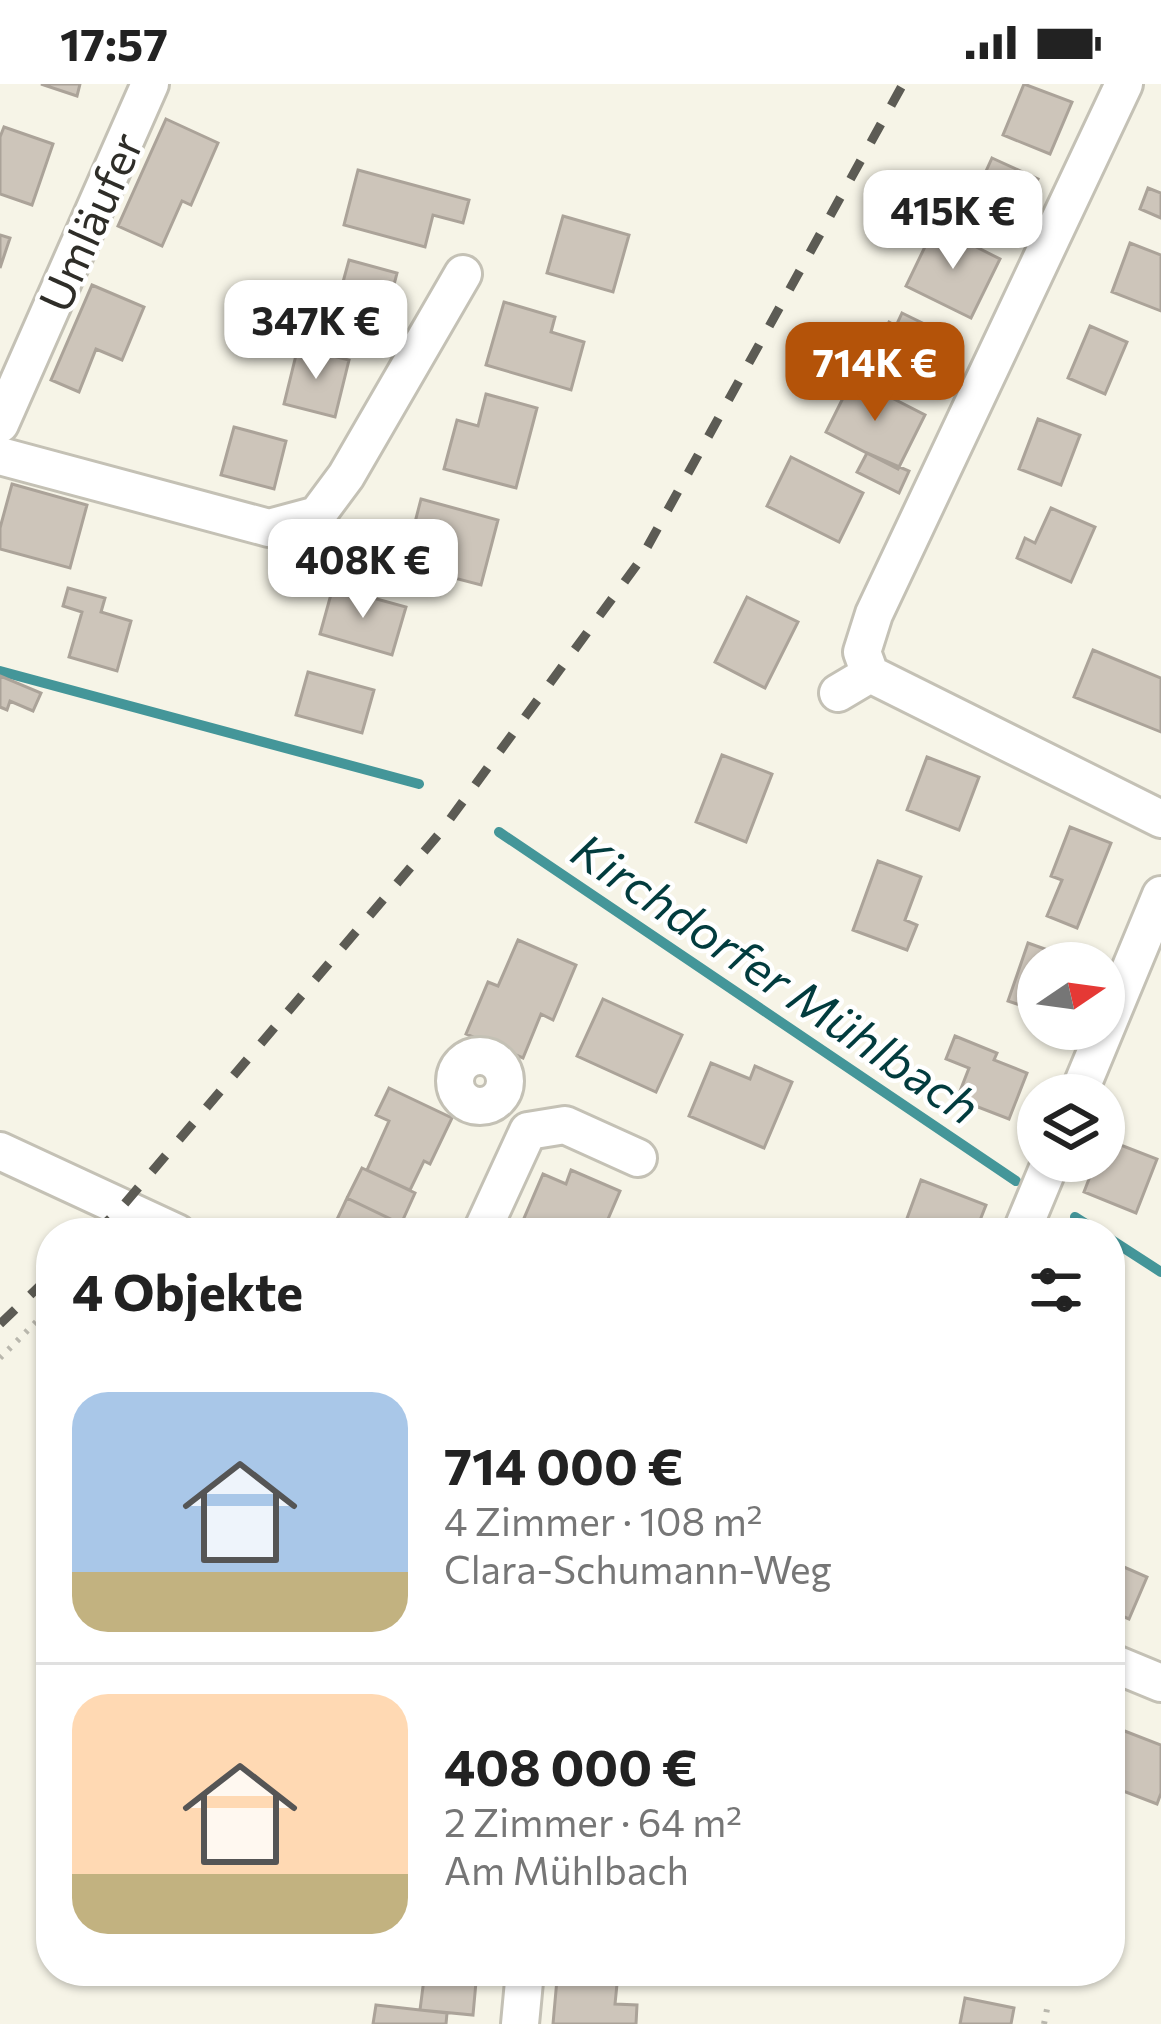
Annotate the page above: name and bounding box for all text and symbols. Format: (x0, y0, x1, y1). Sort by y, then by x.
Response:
text: 17:57 (60, 15, 168, 70)
street label: Umläufer (25, 123, 153, 319)
pin: 415K € (855, 170, 1051, 272)
text: 415K € (890, 185, 1016, 233)
pin: 347K € (218, 280, 414, 382)
text: 347K € (251, 295, 381, 343)
pin: 714K € (777, 322, 973, 424)
text: 714K € (812, 337, 938, 385)
pin: 408K € (265, 519, 461, 621)
text: 408K € (295, 534, 431, 582)
water label: Kirchdorfer Mühlbach (562, 819, 992, 1135)
north arrow (1017, 942, 1125, 1050)
map controls (1017, 942, 1125, 1182)
button: layers (1017, 1074, 1125, 1182)
icon: filters (1023, 1257, 1089, 1323)
text: 4 Objekte (72, 1259, 303, 1322)
text: 714 000 € (444, 1433, 683, 1496)
icon: home (168, 1440, 312, 1584)
text: 4 Zimmer · 108 m² (444, 1496, 762, 1544)
text: Clara-Schumann-Weg (444, 1544, 832, 1592)
text: 408 000 € (444, 1734, 698, 1797)
icon: home (168, 1742, 312, 1886)
text: 2 Zimmer · 64 m² (444, 1797, 742, 1845)
text: Am Mühlbach (444, 1845, 689, 1893)

